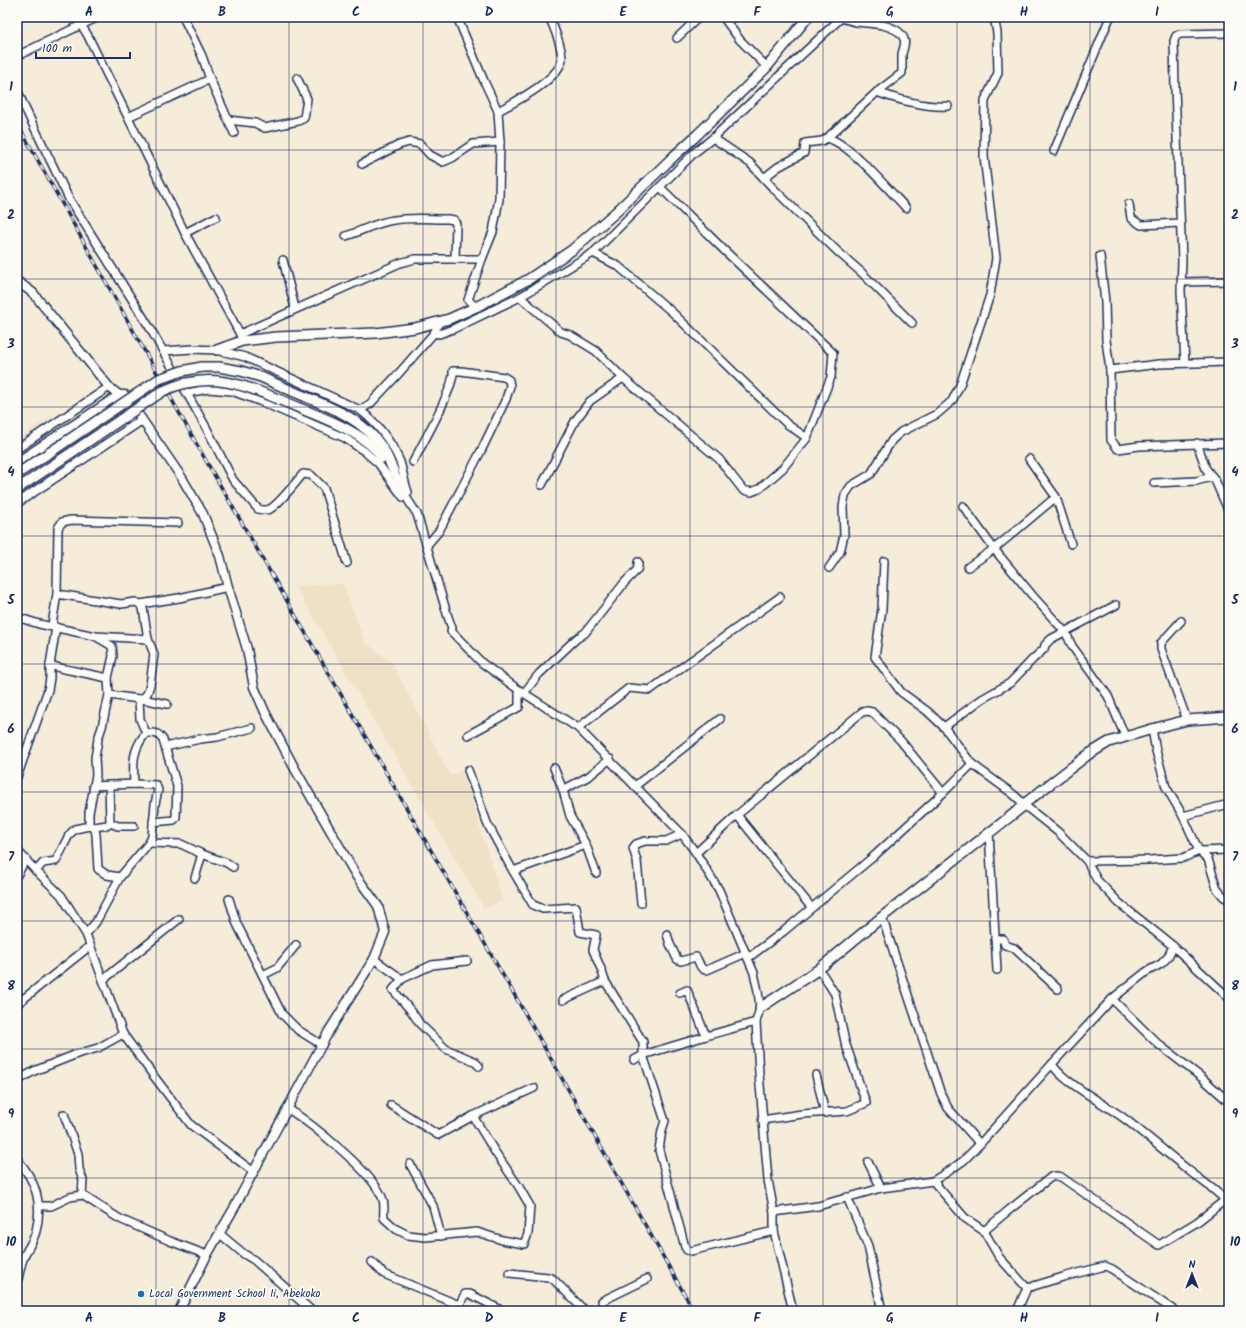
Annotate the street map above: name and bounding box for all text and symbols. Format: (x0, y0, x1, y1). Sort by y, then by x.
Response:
text: A (85, 2, 93, 23)
text: B (218, 2, 226, 23)
text: C (352, 2, 360, 23)
text: D (485, 2, 494, 23)
text: E (619, 2, 627, 23)
text: F (753, 2, 761, 23)
text: G (886, 2, 894, 23)
text: H (1020, 2, 1029, 23)
text: I (1155, 2, 1159, 23)
scale bar (36, 34, 130, 60)
text: 100 m (42, 39, 73, 58)
text: 1 (9, 77, 13, 98)
text: 1 (1233, 77, 1237, 98)
text: 2 (7, 205, 15, 226)
text: 2 (1231, 205, 1239, 226)
text: 3 (6, 334, 15, 355)
text: 3 (1230, 334, 1239, 355)
text: 4 (7, 462, 15, 483)
text: 4 (1231, 462, 1239, 483)
text: 5 (7, 590, 16, 611)
text: 5 (1231, 590, 1240, 611)
text: 6 (7, 719, 15, 740)
text: 6 (1231, 719, 1239, 740)
text: 7 (8, 847, 15, 868)
text: 7 (1232, 847, 1239, 868)
text: 8 (7, 976, 15, 997)
text: 8 (1231, 976, 1239, 997)
text: 9 (8, 1104, 15, 1125)
text: 9 (1232, 1104, 1239, 1125)
text: 10 (6, 1232, 17, 1253)
text: 10 (1230, 1232, 1241, 1253)
north arrow (1172, 1254, 1212, 1294)
text: N (1189, 1256, 1196, 1274)
place label: Local Government School Ii, Abekoko (149, 1285, 321, 1303)
marker: Local Government School Ii, Abekoko (136, 1289, 146, 1299)
text: A (85, 1308, 93, 1328)
text: B (218, 1308, 226, 1328)
text: C (352, 1308, 360, 1328)
text: D (485, 1308, 494, 1328)
text: E (619, 1308, 627, 1328)
text: F (753, 1308, 761, 1328)
text: G (886, 1308, 894, 1328)
text: H (1020, 1308, 1029, 1328)
text: I (1155, 1308, 1159, 1328)

